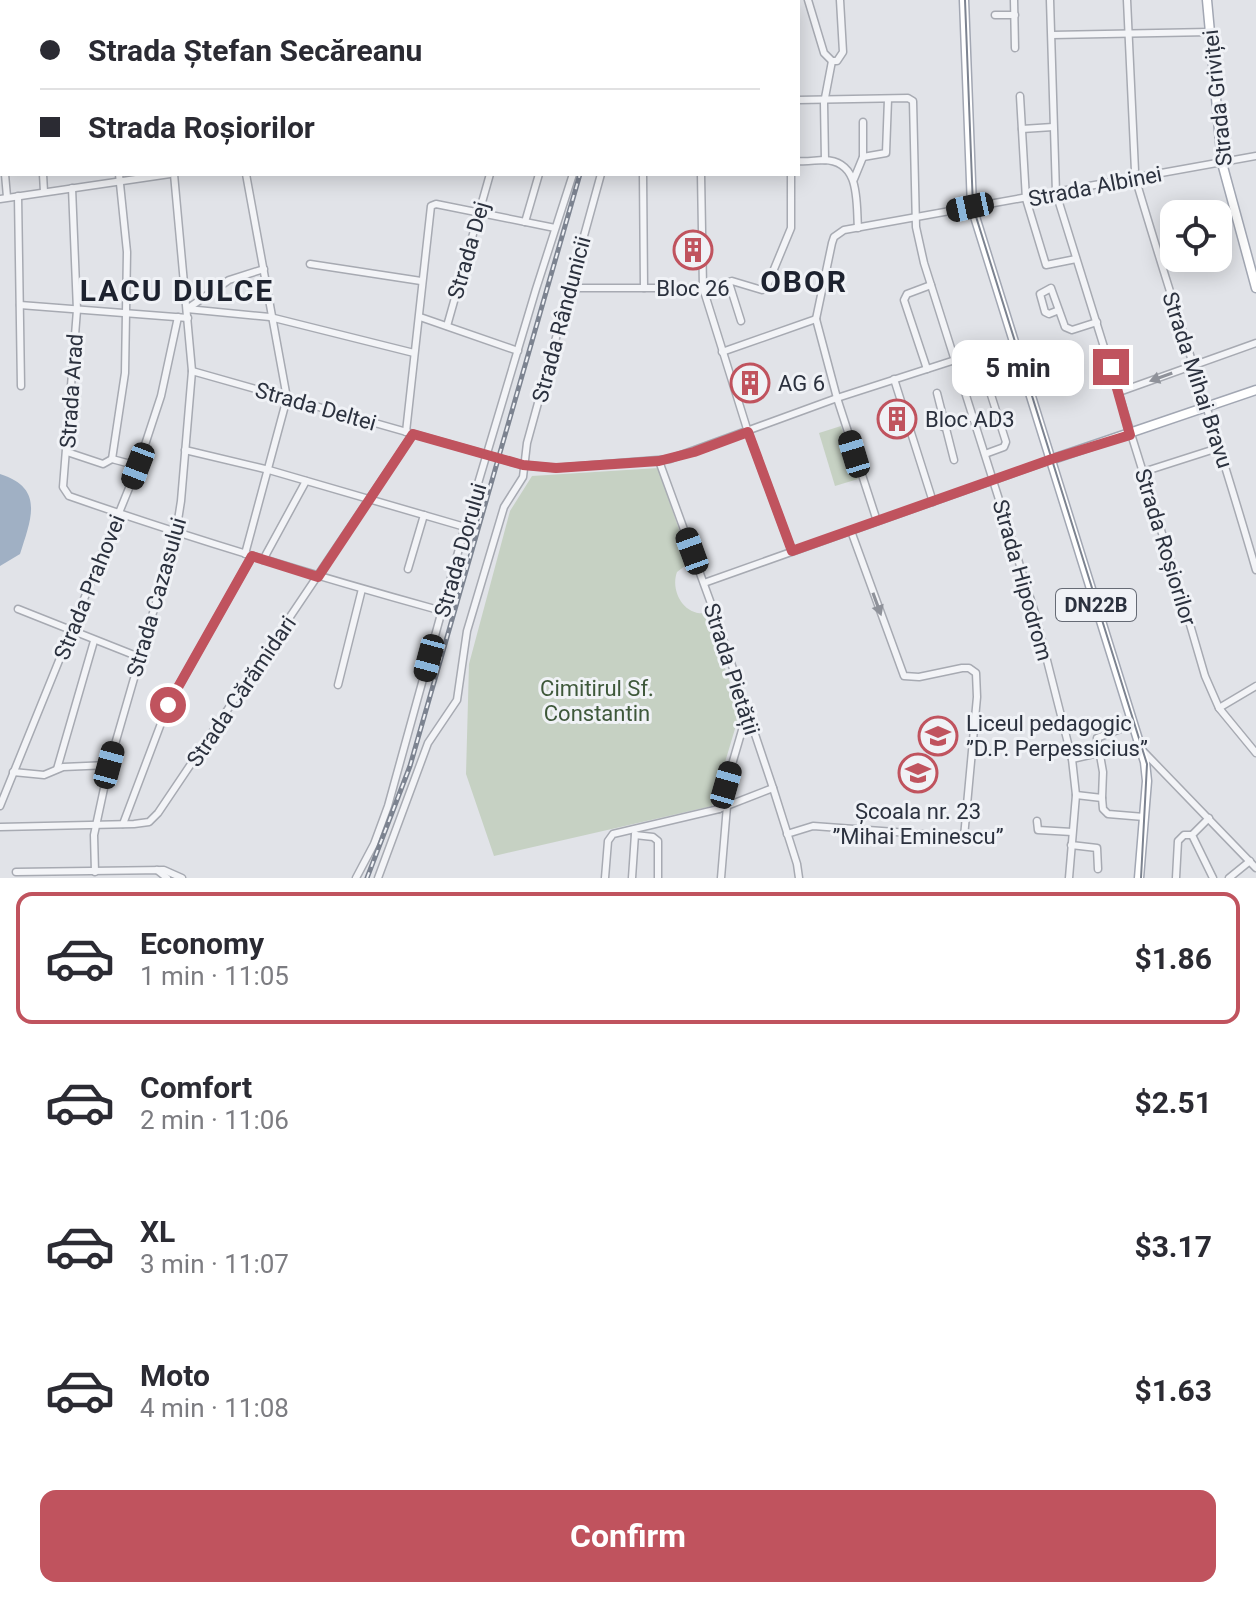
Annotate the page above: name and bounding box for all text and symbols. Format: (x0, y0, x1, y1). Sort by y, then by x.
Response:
street label: Strada Griviței (1198, 28, 1238, 167)
text: Strada Ștefan Secăreanu (88, 33, 422, 68)
text: Strada Roșiorilor (88, 110, 315, 145)
street label: Strada Albinei (1026, 161, 1164, 212)
car (944, 190, 996, 224)
street label: Strada Dej (443, 198, 494, 302)
map controls (1160, 200, 1232, 272)
button: locate (1160, 200, 1232, 272)
building icon: Bloc 26 (672, 229, 714, 271)
street label: Strada Rândunicii (527, 233, 596, 405)
district label: OBOR (760, 264, 848, 299)
district label: LACU DULCE (80, 273, 274, 308)
place label: Bloc 26 (656, 276, 730, 301)
street label: Strada Mihai Bravu (1157, 289, 1238, 471)
street label: Strada Arad (55, 333, 88, 449)
callout: 5 min (951, 339, 1083, 395)
route end (1093, 349, 1129, 385)
text: 5 min (985, 353, 1051, 383)
building icon: AG 6 (729, 362, 771, 404)
place label: AG 6 (778, 371, 825, 396)
one-way arrow (1149, 372, 1173, 384)
street label: Strada Deltei (252, 377, 379, 436)
building icon: Bloc AD3 (876, 398, 918, 440)
place label: Bloc AD3 (925, 407, 1015, 432)
car (836, 428, 872, 480)
car (118, 439, 158, 493)
street label: Strada Roșiorilor (1129, 466, 1201, 629)
street label: Strada Dorului (429, 480, 492, 620)
street label: Strada Hipodrom (988, 497, 1057, 664)
street label: Strada Prahovei (49, 511, 130, 663)
street label: Strada Cazasului (122, 515, 191, 680)
car (673, 524, 711, 578)
road number: DN22B (1056, 589, 1136, 621)
one-way arrow (872, 592, 884, 616)
street label: Strada Pietății (698, 600, 765, 738)
street label: Strada Cărămidari (182, 611, 301, 771)
car (411, 632, 447, 684)
park label: Cimitirul Sf. Constantin (540, 676, 654, 726)
route start (150, 687, 186, 723)
place label: Liceul pedagogic ”D.P. Perpessicius” (966, 711, 1148, 761)
school or university icon: Liceul pedagogic ”D.P. Perpessicius” (917, 715, 959, 757)
car (91, 739, 127, 791)
school or university icon: Școala nr. 23 ”Mihai Eminescu” (897, 752, 939, 794)
car (708, 759, 744, 811)
place label: Școala nr. 23 ”Mihai Eminescu” (832, 799, 1004, 849)
icon: car (44, 922, 116, 994)
text: Economy (140, 926, 264, 961)
text: $1.86 (1134, 941, 1212, 976)
text: 1 min · 11:05 (140, 961, 289, 991)
icon: car (44, 1066, 116, 1138)
text: Comfort (140, 1070, 252, 1105)
text: $2.51 (1134, 1085, 1212, 1120)
text: 2 min · 11:06 (140, 1105, 289, 1135)
icon: car (44, 1210, 116, 1282)
text: XL (140, 1214, 175, 1249)
text: $3.17 (1134, 1229, 1212, 1264)
text: 3 min · 11:07 (140, 1249, 289, 1279)
icon: car (44, 1354, 116, 1426)
text: Moto (140, 1358, 210, 1393)
text: $1.63 (1134, 1373, 1212, 1408)
text: 4 min · 11:08 (140, 1393, 289, 1423)
button: Confirm (40, 1490, 1216, 1582)

